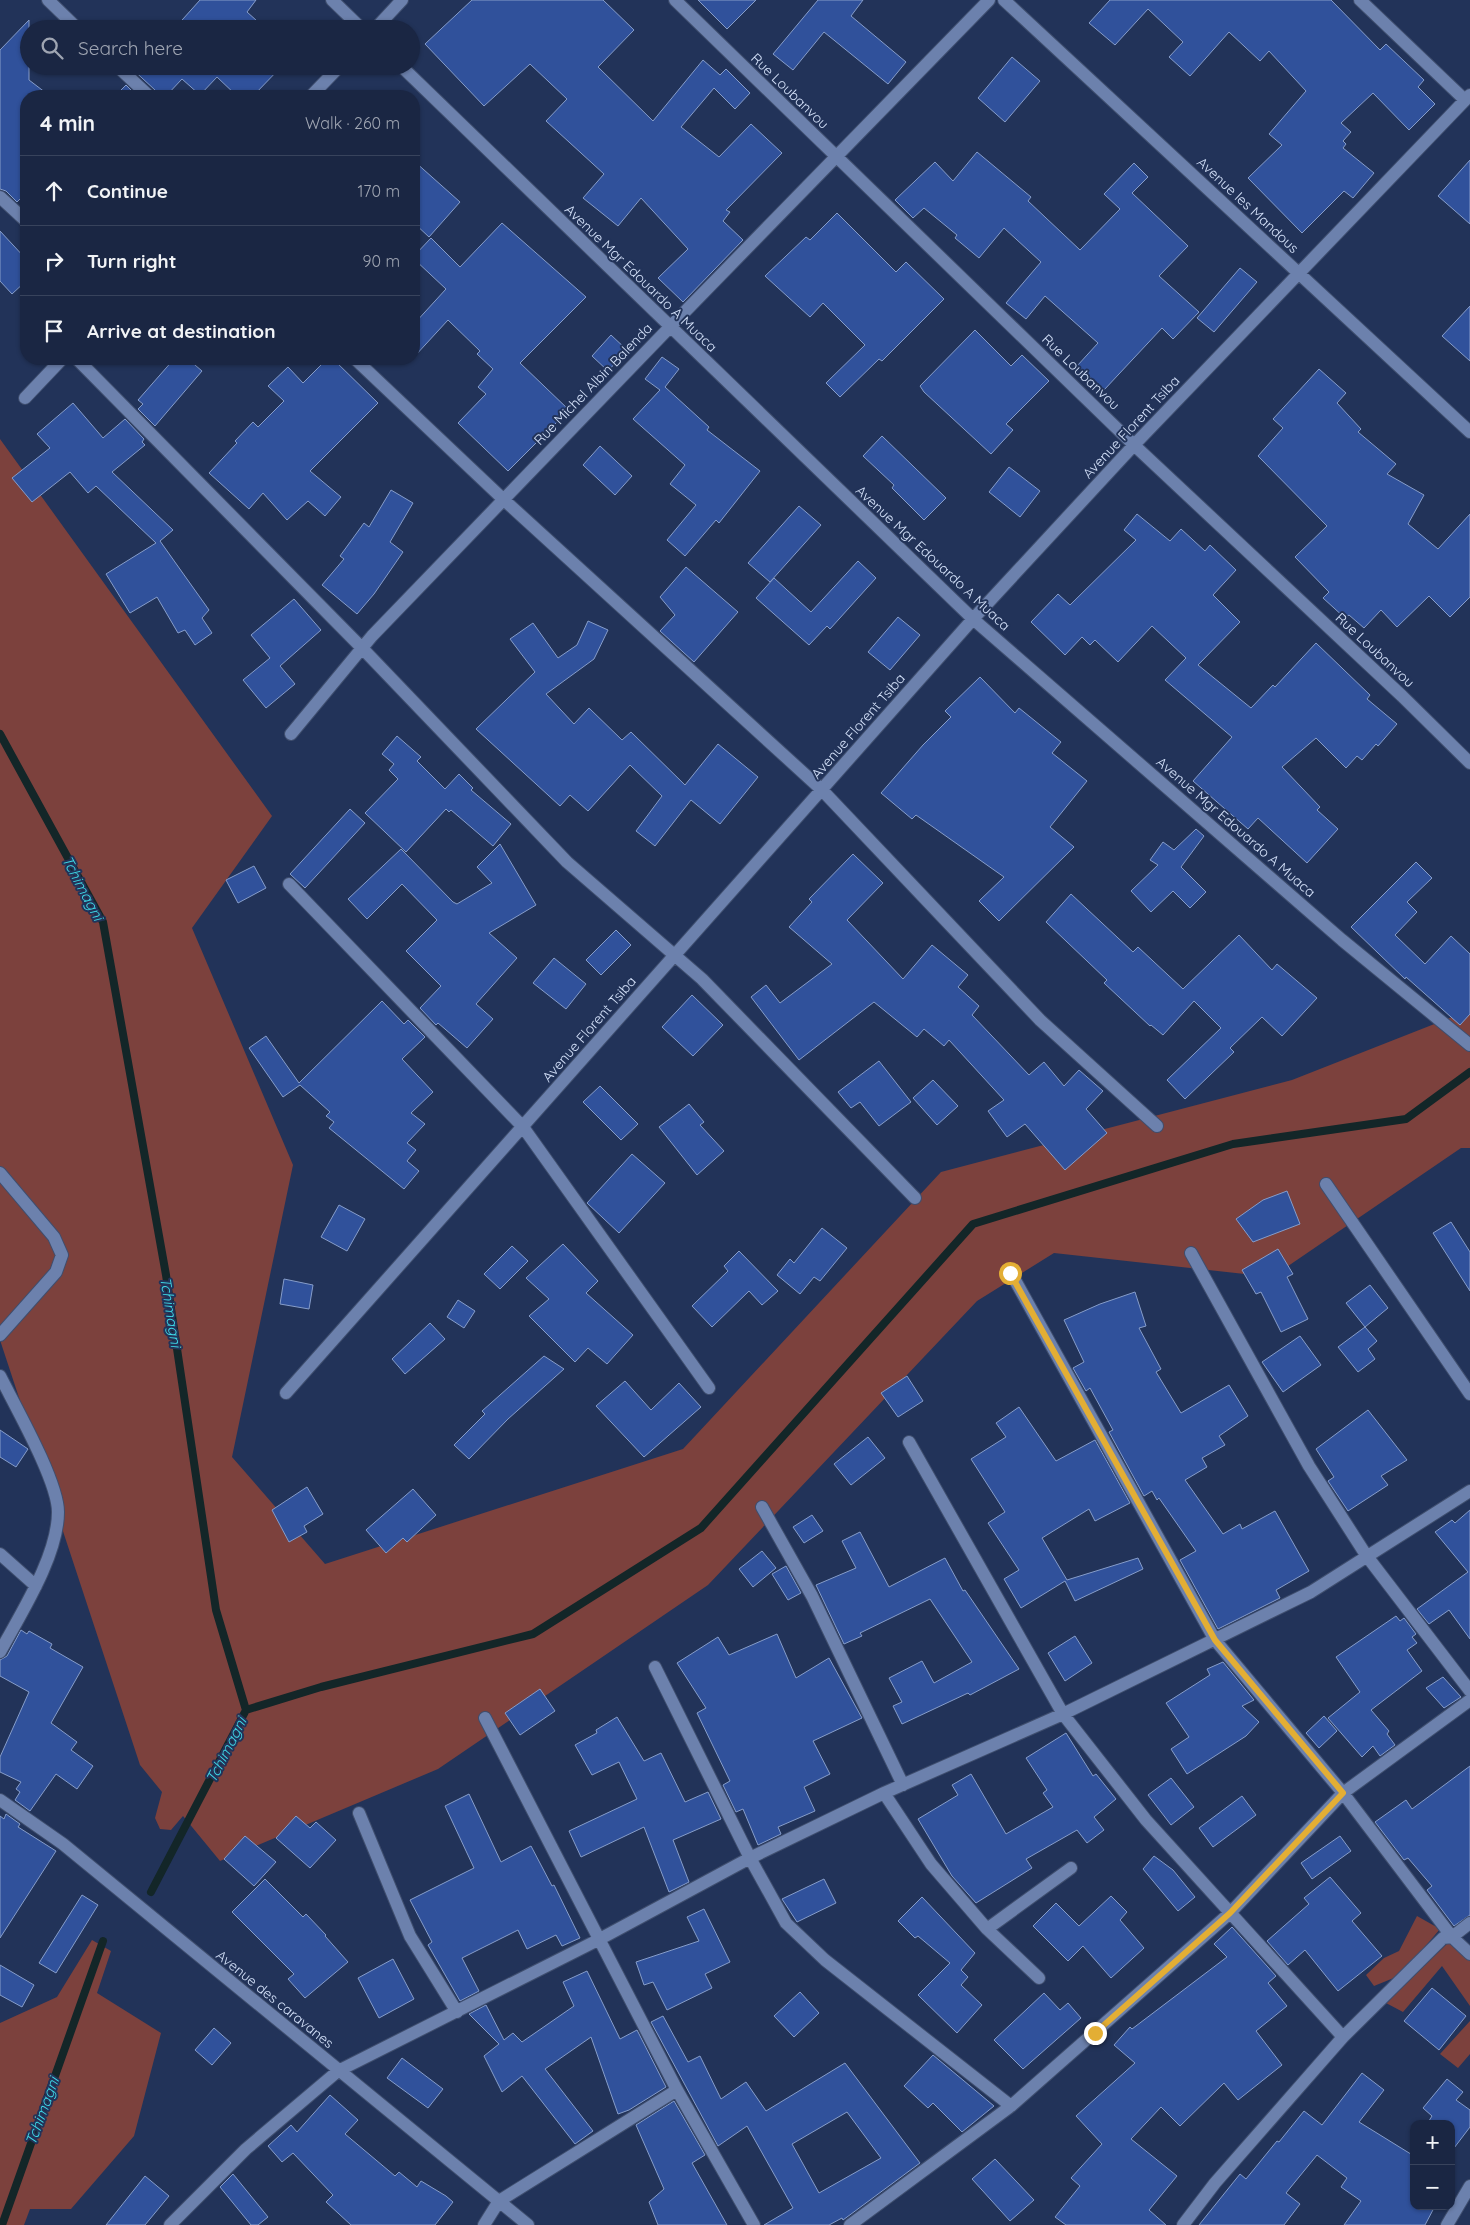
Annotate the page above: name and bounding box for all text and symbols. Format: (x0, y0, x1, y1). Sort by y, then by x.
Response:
search box (20, 20, 420, 75)
icon: search (38, 34, 66, 62)
text: Search here (78, 36, 183, 60)
street label: Rue Loubanvou (747, 49, 833, 133)
text: 4 min (40, 110, 95, 136)
text: Walk · 260 m (305, 113, 400, 133)
street label: Avenue les Mandous (1193, 153, 1303, 257)
icon: ahead (40, 177, 68, 205)
text: Continue (87, 179, 168, 203)
text: 170 m (357, 181, 400, 201)
street label: Avenue Mgr Edouardo A Muaca (561, 200, 721, 356)
icon: right (40, 247, 68, 275)
text: Turn right (87, 249, 176, 273)
text: 90 m (363, 251, 400, 271)
icon: arrive (40, 317, 68, 345)
text: Arrive at destination (87, 319, 276, 343)
street label: Rue Michel Albin Balenda (530, 319, 656, 449)
street label: Rue Loubanvou (1038, 330, 1124, 414)
street label: Avenue Florent Tsiba (1079, 372, 1183, 482)
street label: Avenue Mgr Edouardo A Muaca (852, 482, 1014, 634)
street label: Rue Loubanvou (1332, 609, 1418, 691)
street label: Avenue Florent Tsiba (807, 669, 909, 783)
street label: Avenue Mgr Edouardo A Muaca (1153, 753, 1319, 901)
water label: Tchimagni (58, 852, 109, 925)
street label: Avenue Florent Tsiba (538, 972, 640, 1086)
route start (999, 1262, 1022, 1285)
water label: Tchimagni (156, 1276, 186, 1350)
water label: Tchimagni (201, 1713, 251, 1786)
street label: Avenue des caravanes (213, 1946, 337, 2052)
route end (1084, 2022, 1107, 2045)
water label: Tchimagni (21, 2073, 64, 2148)
map controls (1410, 2120, 1455, 2210)
button: + (1410, 2120, 1455, 2165)
button: − (1410, 2165, 1455, 2210)

